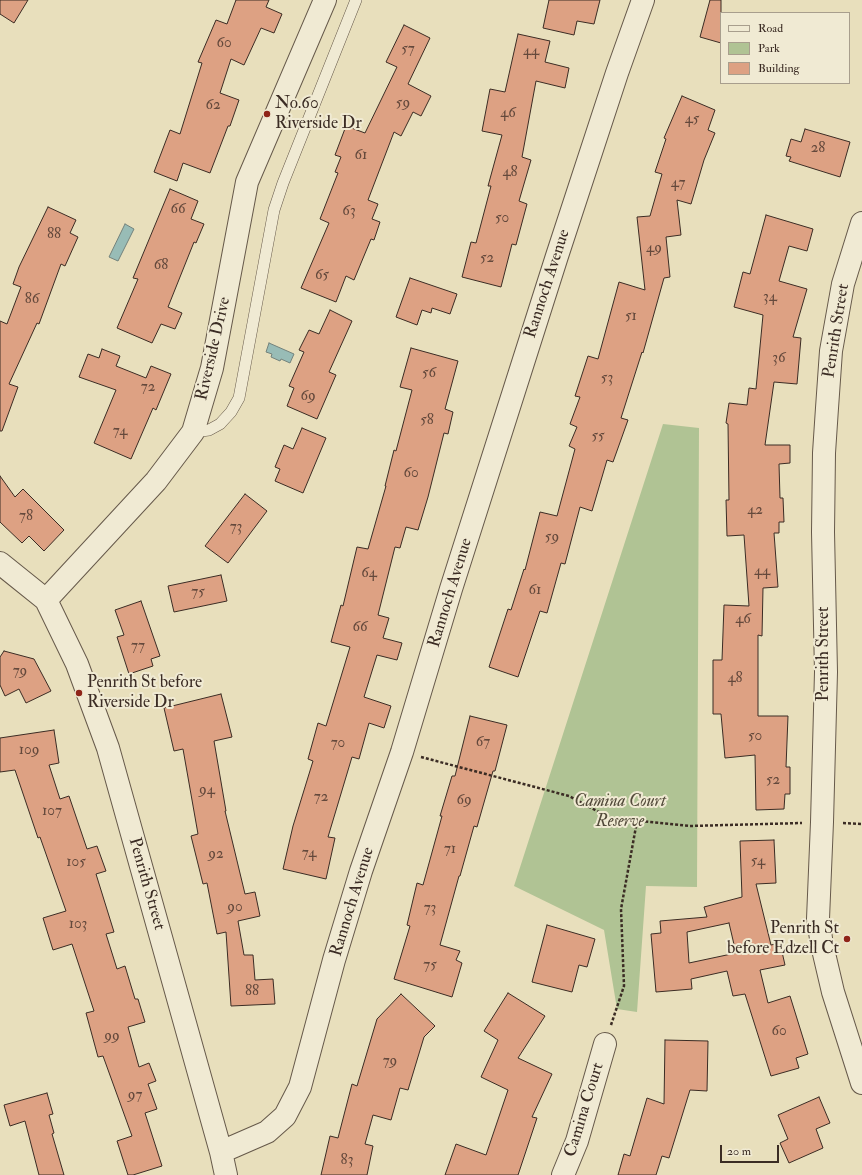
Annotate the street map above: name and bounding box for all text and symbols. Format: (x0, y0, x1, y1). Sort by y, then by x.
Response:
legend (720, 12, 850, 84)
text: Road (758, 21, 783, 36)
house number: 60 (216, 35, 232, 53)
house number: 57 (401, 41, 415, 59)
text: Park (758, 41, 780, 56)
house number: 44 (523, 43, 539, 61)
text: Building (758, 61, 799, 76)
place label: No.60 Riverside Dr (275, 94, 362, 134)
house number: 59 (396, 95, 410, 113)
house number: 62 (205, 97, 221, 115)
house number: 46 (500, 105, 516, 123)
marker: No.60 Riverside Dr (262, 109, 272, 119)
house number: 45 (685, 111, 699, 129)
house number: 28 (811, 140, 825, 158)
house number: 61 (355, 147, 367, 165)
house number: 48 (502, 164, 518, 182)
house number: 47 (671, 175, 685, 193)
house number: 66 (170, 201, 186, 219)
house number: 63 (342, 203, 356, 221)
house number: 50 (495, 210, 509, 228)
house number: 88 (47, 226, 61, 244)
street label: Rannoch Avenue (521, 227, 575, 341)
house number: 49 (646, 240, 662, 258)
house number: 52 (480, 250, 494, 268)
house number: 68 (154, 257, 168, 275)
house number: 65 (315, 267, 329, 285)
street label: Penrith Street (819, 282, 855, 380)
house number: 34 (763, 289, 777, 307)
house number: 86 (25, 291, 39, 309)
street label: Riverside Drive (192, 295, 236, 403)
house number: 51 (625, 308, 637, 326)
house number: 36 (772, 350, 786, 368)
house number: 56 (422, 365, 436, 383)
house number: 53 (601, 370, 613, 388)
house number: 72 (141, 379, 155, 397)
house number: 69 (300, 388, 316, 406)
house number: 58 (420, 412, 434, 430)
house number: 74 (113, 423, 127, 441)
house number: 55 (591, 428, 605, 446)
house number: 60 (403, 465, 419, 483)
house number: 42 (747, 502, 763, 520)
house number: 78 (19, 508, 33, 526)
house number: 73 (230, 519, 242, 537)
house number: 59 (545, 529, 559, 547)
street label: Rannoch Avenue (425, 536, 477, 650)
house number: 44 (754, 563, 770, 581)
house number: 64 (361, 565, 377, 583)
house number: 61 (529, 582, 541, 600)
house number: 75 (191, 584, 205, 602)
street label: Penrith Street (814, 606, 834, 702)
house number: 46 (735, 611, 751, 629)
house number: 66 (352, 619, 368, 637)
house number: 77 (131, 638, 145, 656)
house number: 79 (13, 663, 27, 681)
house number: 48 (727, 670, 743, 688)
place label: Penrith St before Riverside Dr (87, 673, 202, 713)
marker: Penrith St before Riverside Dr (74, 688, 84, 698)
house number: 50 (748, 728, 762, 746)
house number: 67 (476, 734, 490, 752)
house number: 70 (331, 735, 345, 753)
house number: 109 (19, 742, 39, 760)
house number: 52 (766, 772, 780, 790)
house number: 94 (199, 782, 215, 800)
house number: 72 (314, 789, 328, 807)
house number: 69 (456, 792, 472, 810)
park label: Camina Court Reserve (574, 792, 666, 832)
house number: 107 (42, 803, 62, 821)
street label: Penrith Street (123, 835, 169, 933)
house number: 71 (444, 841, 456, 859)
house number: 74 (302, 845, 316, 863)
street label: Rannoch Avenue (327, 845, 379, 959)
house number: 92 (208, 846, 224, 864)
house number: 54 (751, 853, 765, 871)
house number: 105 (66, 854, 86, 872)
house number: 90 (227, 899, 243, 917)
house number: 73 (424, 900, 436, 918)
house number: 103 (69, 916, 87, 934)
place label: Penrith St before Edzell Ct (727, 919, 839, 959)
marker: Penrith St before Edzell Ct (842, 934, 852, 944)
house number: 75 (423, 957, 437, 975)
house number: 88 (245, 983, 259, 1001)
house number: 60 (771, 1023, 787, 1041)
house number: 99 (104, 1028, 120, 1046)
house number: 79 (383, 1053, 397, 1071)
street label: Camina Court (561, 1060, 609, 1160)
house number: 97 (128, 1087, 142, 1105)
scale bar (722, 1137, 781, 1163)
text: 20 m (727, 1144, 751, 1159)
house number: 83 (341, 1152, 353, 1170)

